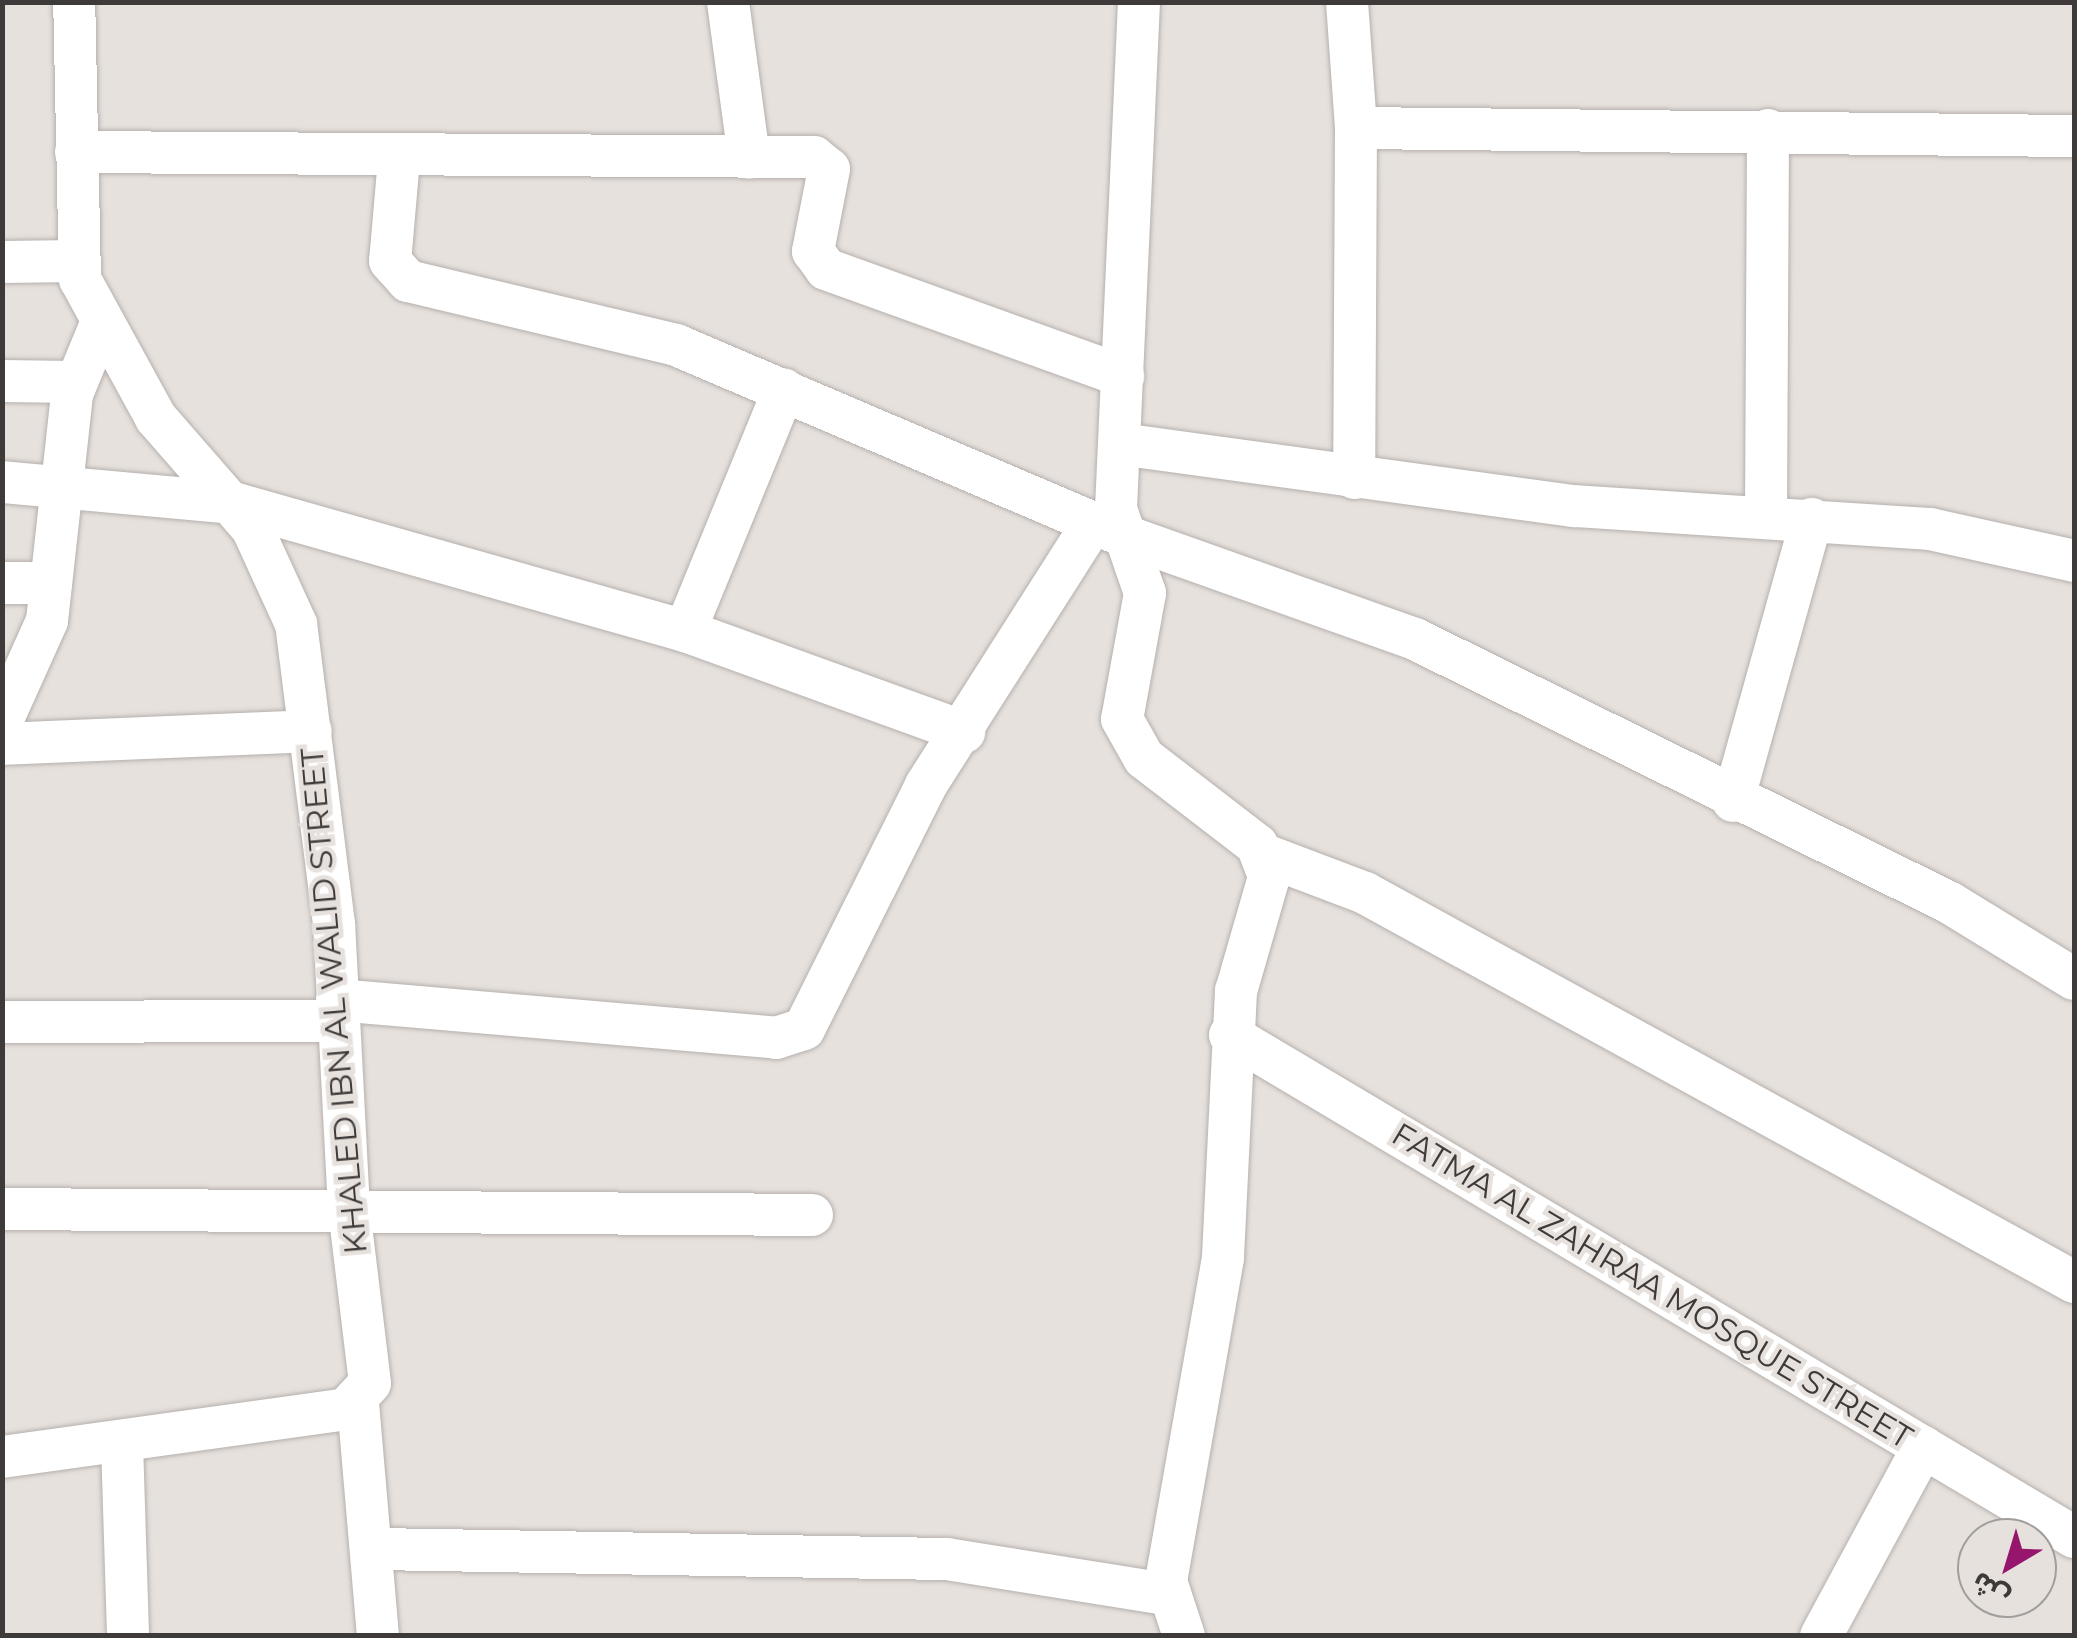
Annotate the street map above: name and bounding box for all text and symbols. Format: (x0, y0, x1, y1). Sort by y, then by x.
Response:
street label: KHALED IBN AL WALID STREET (293, 746, 375, 1256)
street label: FATMA AL ZAHRAA MOSQUE STREET (1385, 1115, 1919, 1457)
north arrow (1957, 1518, 2057, 1618)
text: ش (1964, 1565, 2015, 1615)

